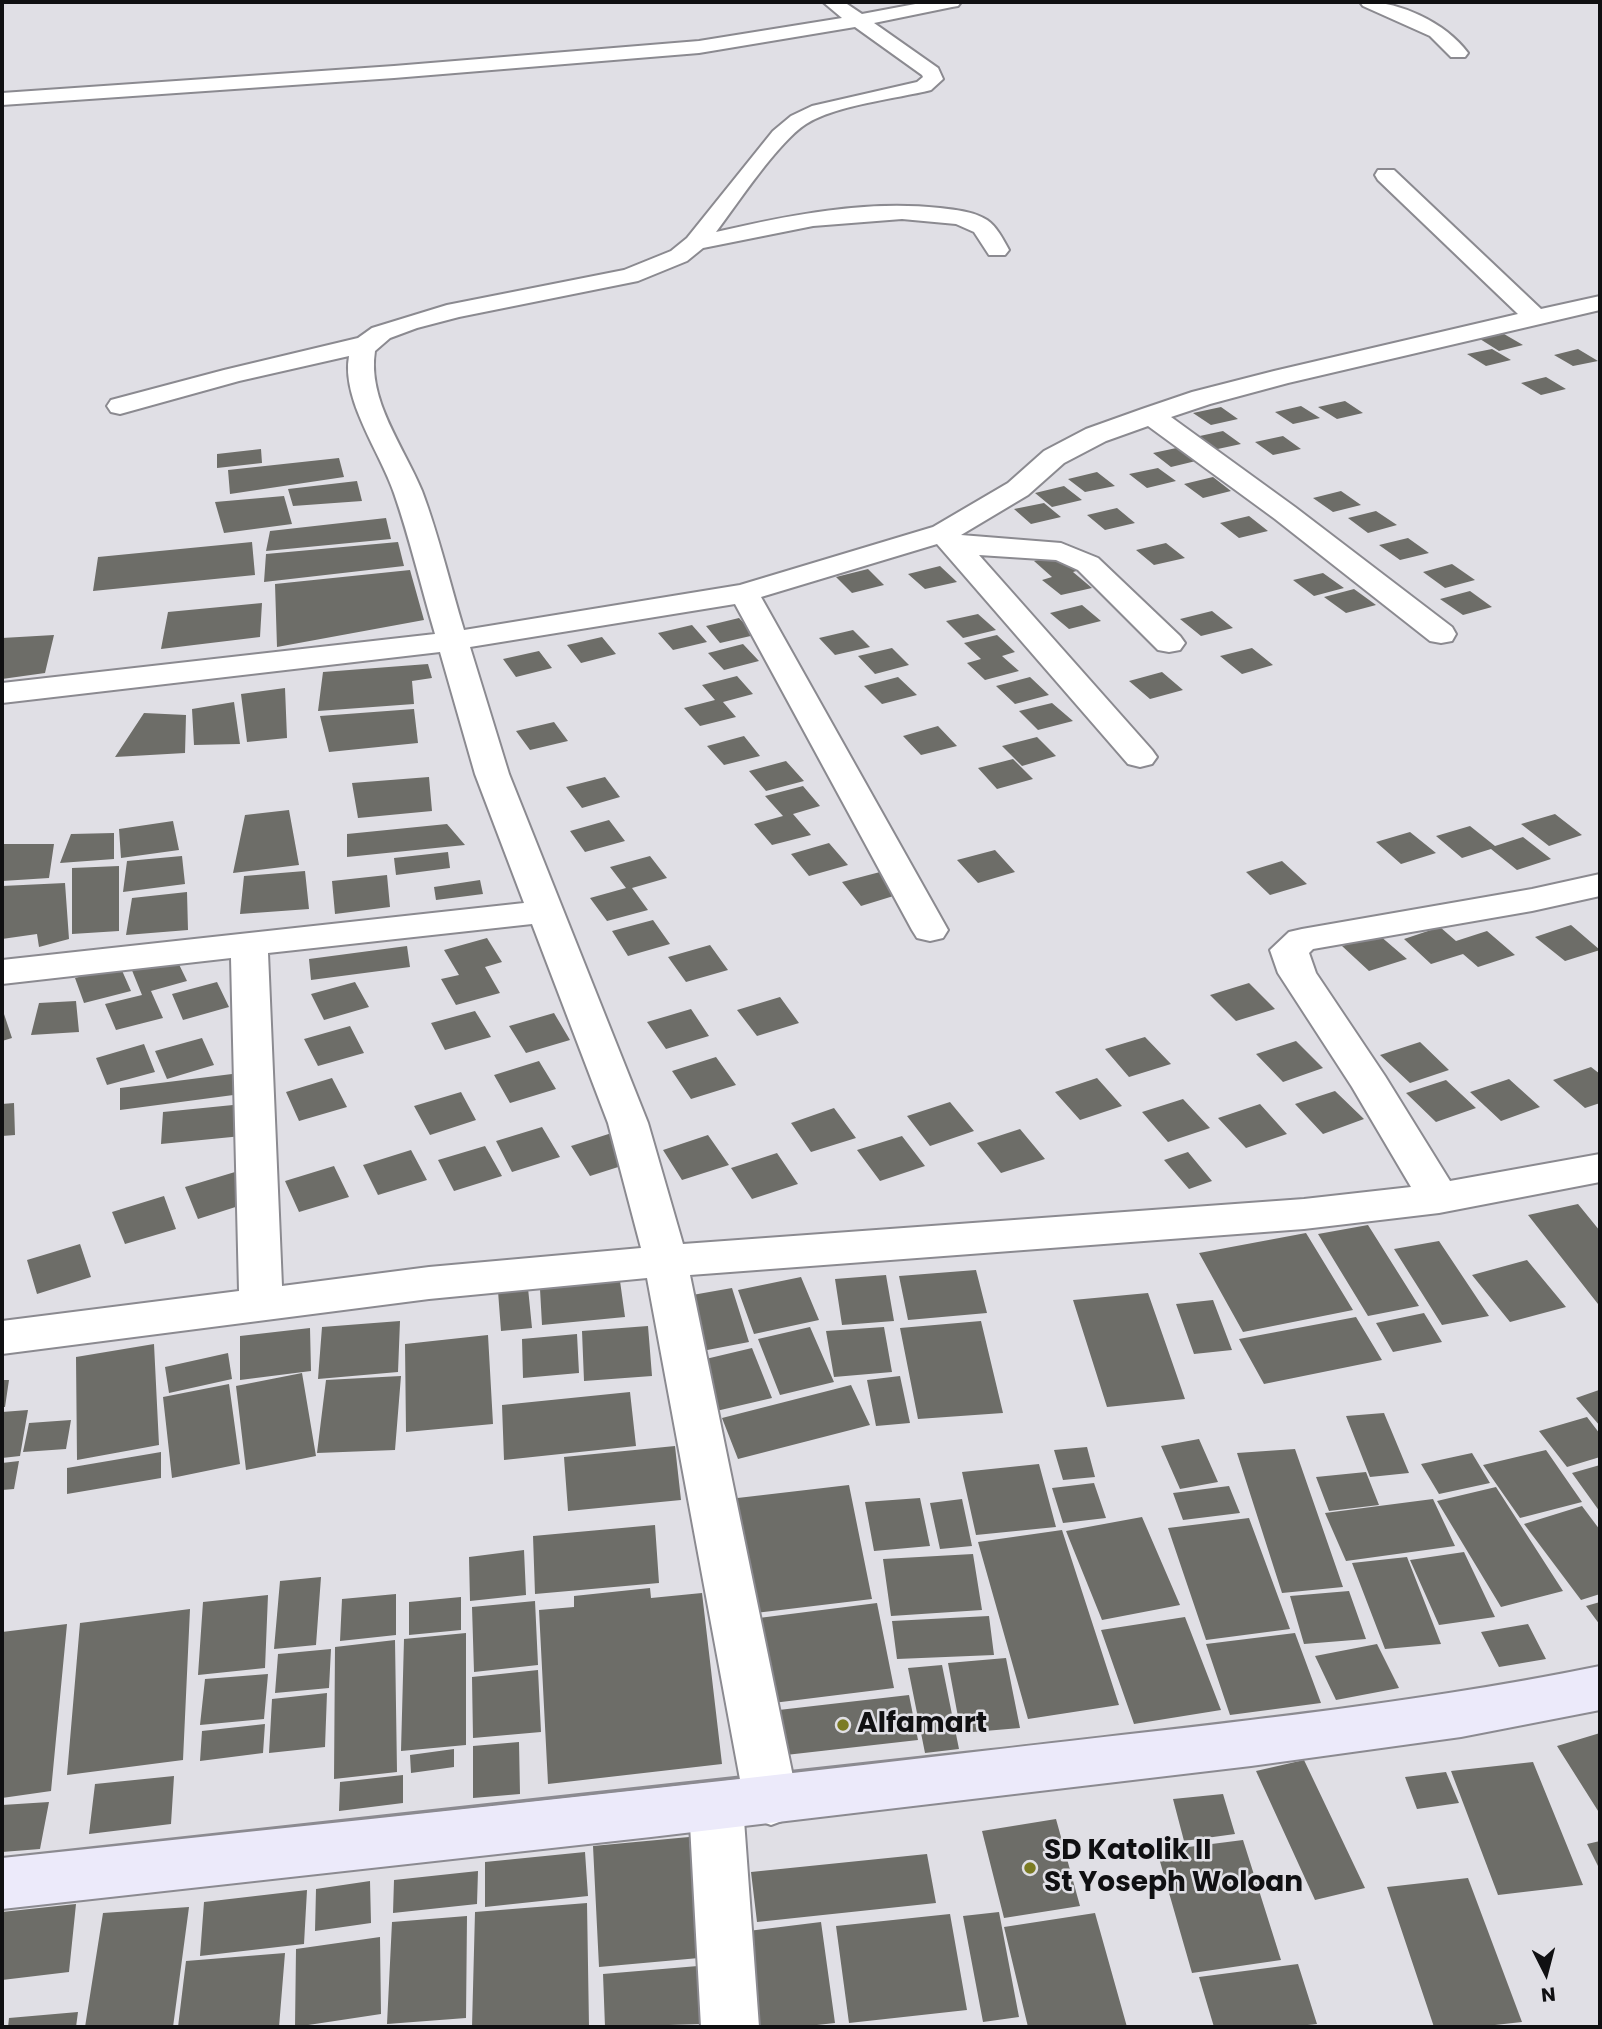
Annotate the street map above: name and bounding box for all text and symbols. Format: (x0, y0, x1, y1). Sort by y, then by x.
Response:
place label: Alfamart (857, 1708, 987, 1742)
marker: Alfamart (835, 1717, 851, 1733)
place label: SD Katolik II St Yoseph Woloan (1044, 1835, 1303, 1901)
marker: SD Katolik II St Yoseph Woloan (1022, 1860, 1038, 1876)
north arrow (1511, 1938, 1581, 2008)
text: N (1540, 1980, 1557, 2009)

